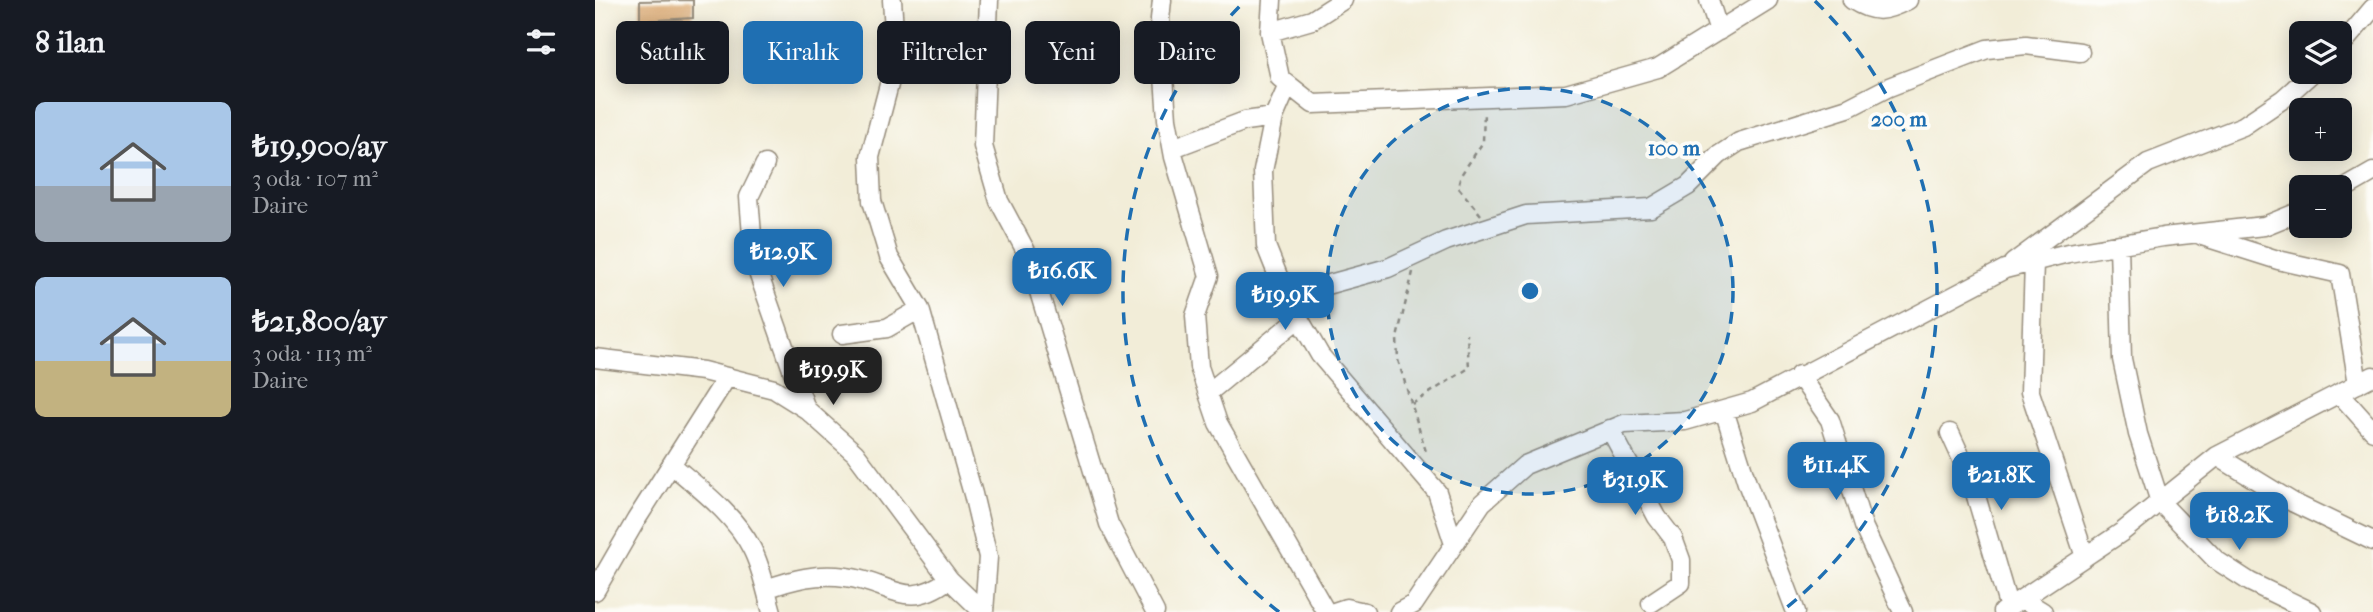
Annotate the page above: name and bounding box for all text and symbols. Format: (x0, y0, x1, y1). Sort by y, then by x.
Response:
chip: Satılık (616, 21, 729, 84)
chip: Kiralık (743, 21, 863, 84)
chip: Filtreler (877, 21, 1011, 84)
chip: Yeni (1025, 21, 1120, 84)
chip: Daire (1134, 21, 1240, 84)
map controls (2289, 21, 2352, 238)
button: layers (2289, 21, 2352, 84)
icon: filters (522, 23, 560, 61)
text: 8 ilan (35, 25, 105, 60)
button: + (2289, 98, 2352, 161)
text: 200 m (1871, 107, 1928, 131)
text: ₺19,900/ay (252, 129, 387, 164)
icon: home (91, 130, 175, 214)
text: 100 m (1648, 136, 1701, 160)
text: 3 oda · 107 m² (252, 165, 378, 192)
button: − (2289, 175, 2352, 238)
text: Daire (252, 192, 308, 219)
pin: ₺12.9K (726, 230, 840, 289)
text: ₺12.9K (750, 238, 816, 265)
pin: ₺16.6K (1005, 248, 1119, 308)
text: ₺16.6K (1028, 257, 1096, 284)
pin: ₺19.9K (1228, 272, 1342, 332)
centre of rings (1518, 279, 1542, 303)
text: ₺19.9K (1252, 281, 1318, 308)
text: ₺21,800/ay (252, 304, 386, 339)
icon: home (91, 305, 175, 389)
text: 3 oda · 113 m² (252, 340, 372, 367)
pin: ₺19.9K (776, 348, 890, 407)
text: ₺19.9K (800, 356, 866, 383)
text: Daire (252, 367, 308, 394)
pin: ₺11.4K (1779, 442, 1893, 502)
text: ₺11.4K (1804, 451, 1868, 478)
pin: ₺21.8K (1944, 452, 2058, 512)
pin: ₺31.9K (1578, 458, 1692, 517)
text: ₺21.8K (1968, 461, 2034, 488)
text: ₺31.9K (1603, 466, 1667, 493)
pin: ₺18.2K (2182, 492, 2296, 552)
text: ₺18.2K (2206, 501, 2272, 528)

